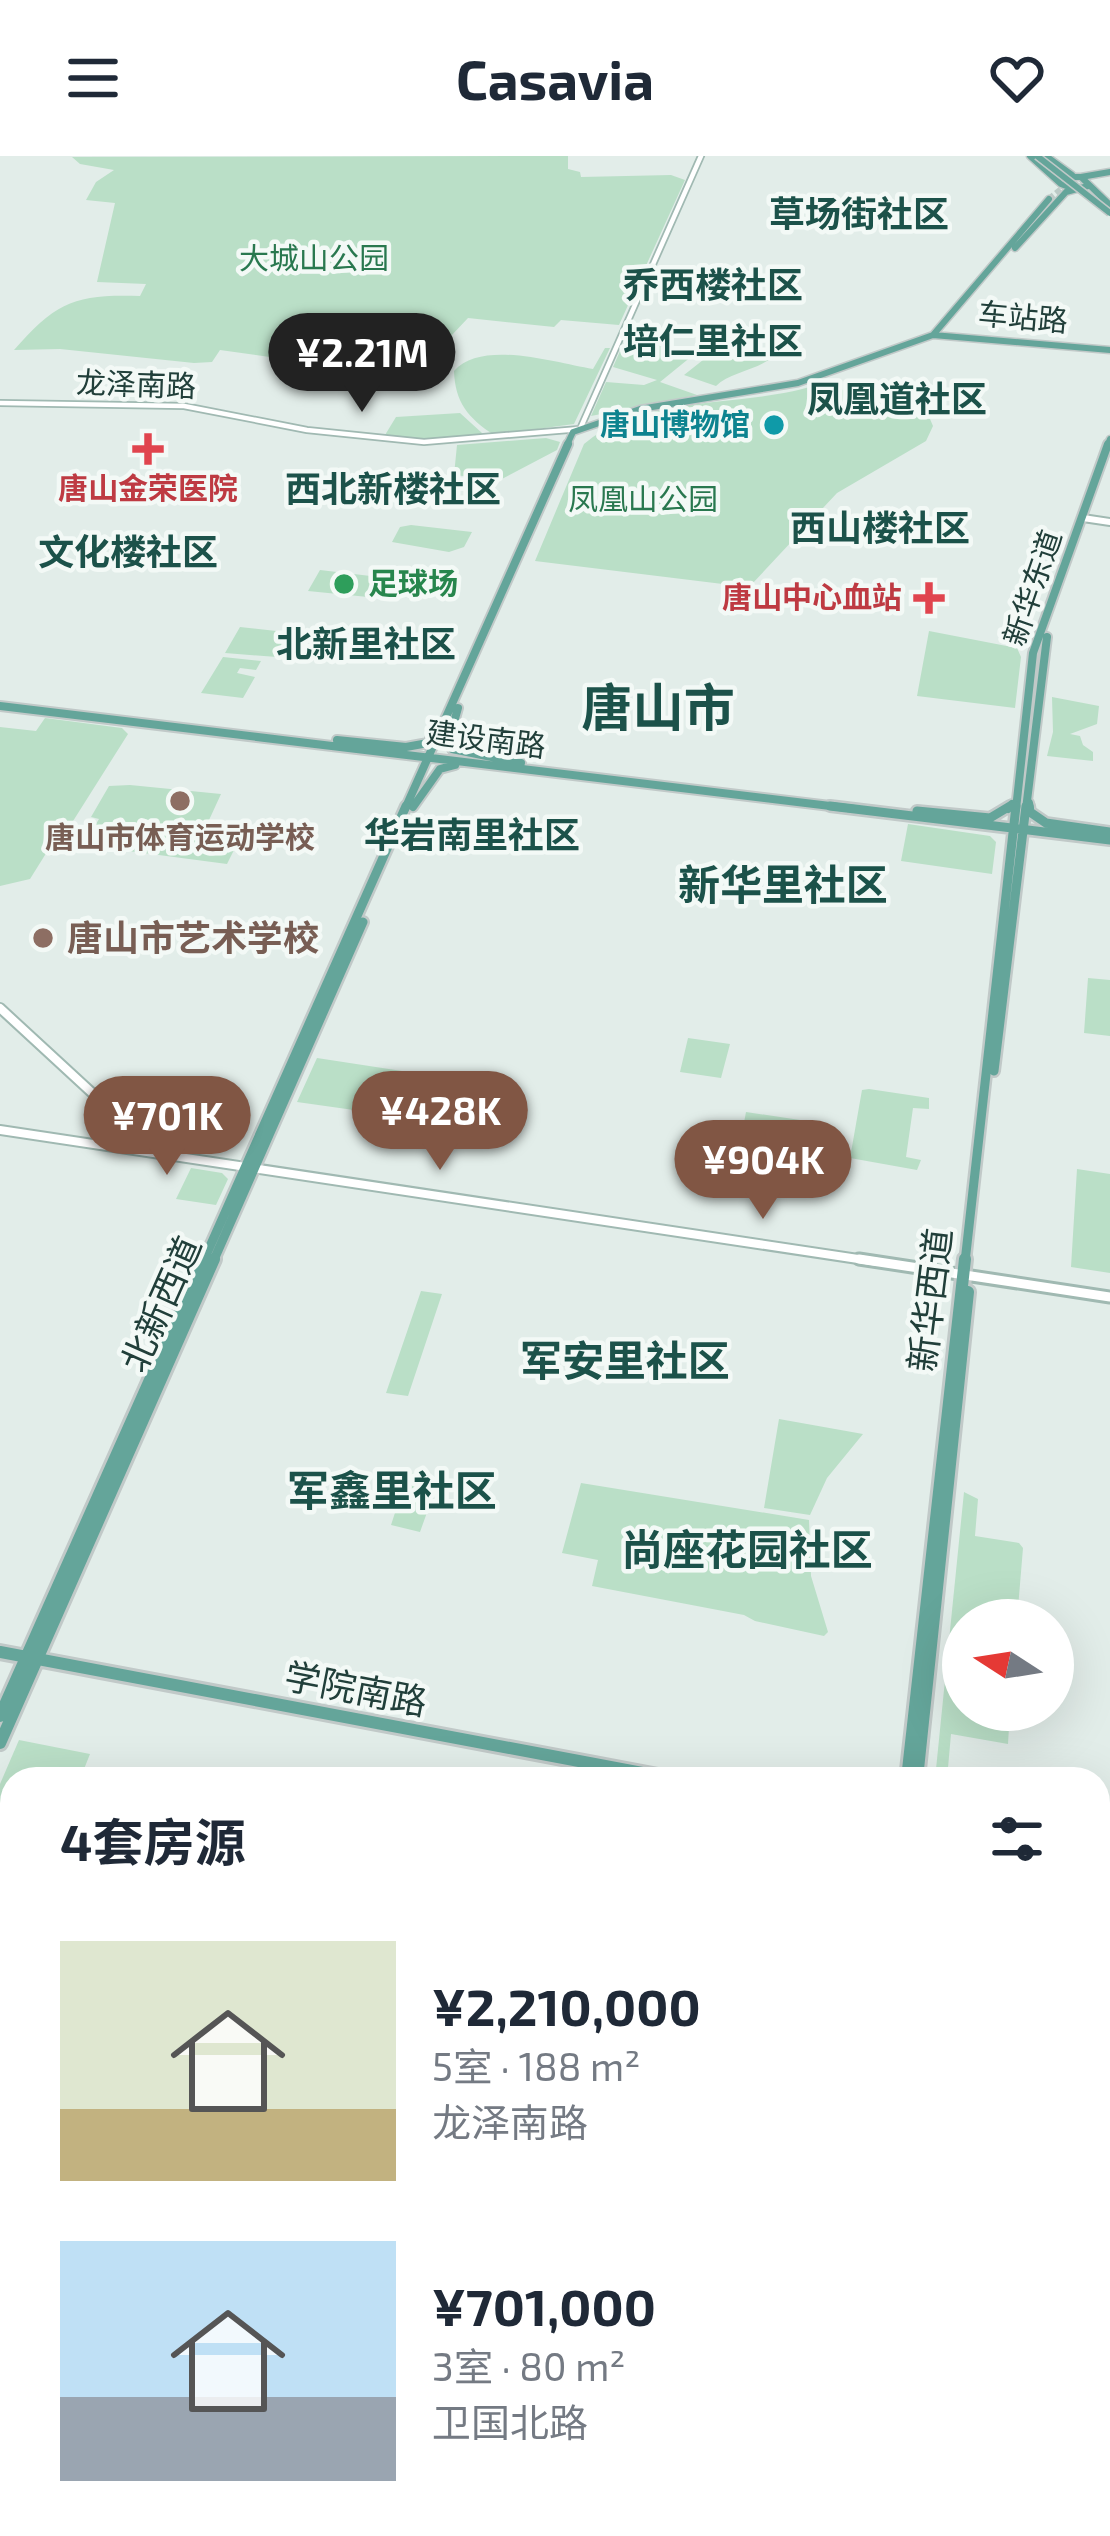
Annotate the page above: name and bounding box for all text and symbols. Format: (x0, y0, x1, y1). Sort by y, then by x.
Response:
icon: menu (60, 45, 126, 111)
icon: heart (984, 45, 1050, 111)
text: Casavia (456, 46, 654, 111)
district label: 草场街社区 (769, 191, 949, 234)
park label: 大城山公园 (239, 239, 389, 275)
district label: 乔西楼社区 (623, 262, 803, 305)
street label: 车站路 (977, 294, 1070, 338)
pin: ¥2.21M (264, 313, 460, 415)
district label: 培仁里社区 (623, 318, 803, 361)
text: ¥2.21M (295, 328, 429, 375)
street label: 龙泽南路 (75, 363, 197, 403)
district label: 凤凰道社区 (807, 376, 987, 419)
place label: 唐山博物馆 (600, 405, 750, 441)
marker: 唐山博物馆 (761, 412, 787, 438)
marker: 唐山金荣医院 (132, 433, 164, 465)
district label: 西北新楼社区 (285, 466, 501, 509)
place label: 唐山金荣医院 (58, 469, 238, 505)
park label: 凤凰山公园 (568, 480, 718, 516)
district label: 西山楼社区 (790, 505, 970, 548)
street label: 新华东道 (995, 525, 1068, 650)
district label: 文化楼社区 (38, 529, 218, 572)
place label: 足球场 (368, 564, 458, 600)
marker: 足球场 (331, 571, 357, 597)
place label: 唐山中心血站 (722, 578, 902, 614)
marker: 唐山中心血站 (913, 582, 945, 614)
district label: 北新里社区 (276, 621, 456, 664)
district label: 唐山市 (581, 675, 735, 736)
street label: 建设南路 (424, 713, 548, 763)
marker: 唐山市体育运动学校 (167, 788, 193, 814)
district label: 华岩南里社区 (364, 812, 580, 855)
place label: 唐山市体育运动学校 (45, 818, 315, 854)
district label: 新华里社区 (678, 858, 888, 908)
place label: 唐山市艺术学校 (67, 915, 319, 958)
marker: 唐山市艺术学校 (30, 925, 56, 951)
pin: ¥428K (356, 1071, 524, 1173)
pin: ¥701K (83, 1076, 251, 1178)
text: ¥428K (379, 1086, 501, 1133)
text: ¥701K (111, 1091, 223, 1138)
pin: ¥904K (679, 1120, 847, 1222)
text: ¥904K (701, 1135, 825, 1182)
street label: 新华西道 (898, 1226, 959, 1374)
street label: 北新西道 (111, 1229, 209, 1378)
district label: 军安里社区 (520, 1334, 730, 1384)
district label: 军鑫里社区 (287, 1464, 497, 1514)
district label: 尚座花园社区 (621, 1523, 873, 1573)
north arrow (942, 1599, 1074, 1731)
map controls (942, 1599, 1074, 1731)
street label: 学院南路 (281, 1653, 431, 1722)
icon: filters (984, 1806, 1050, 1872)
text: 4套房源 (60, 1810, 246, 1871)
text: ¥2,210,000 (432, 1975, 701, 2036)
icon: home (156, 1989, 300, 2133)
text: 5室 · 188 m² (432, 2042, 640, 2089)
text: 龙泽南路 (432, 2098, 588, 2145)
text: ¥701,000 (432, 2275, 656, 2336)
icon: home (156, 2289, 300, 2433)
text: 3室 · 80 m² (432, 2342, 625, 2389)
text: 卫国北路 (432, 2398, 588, 2445)

